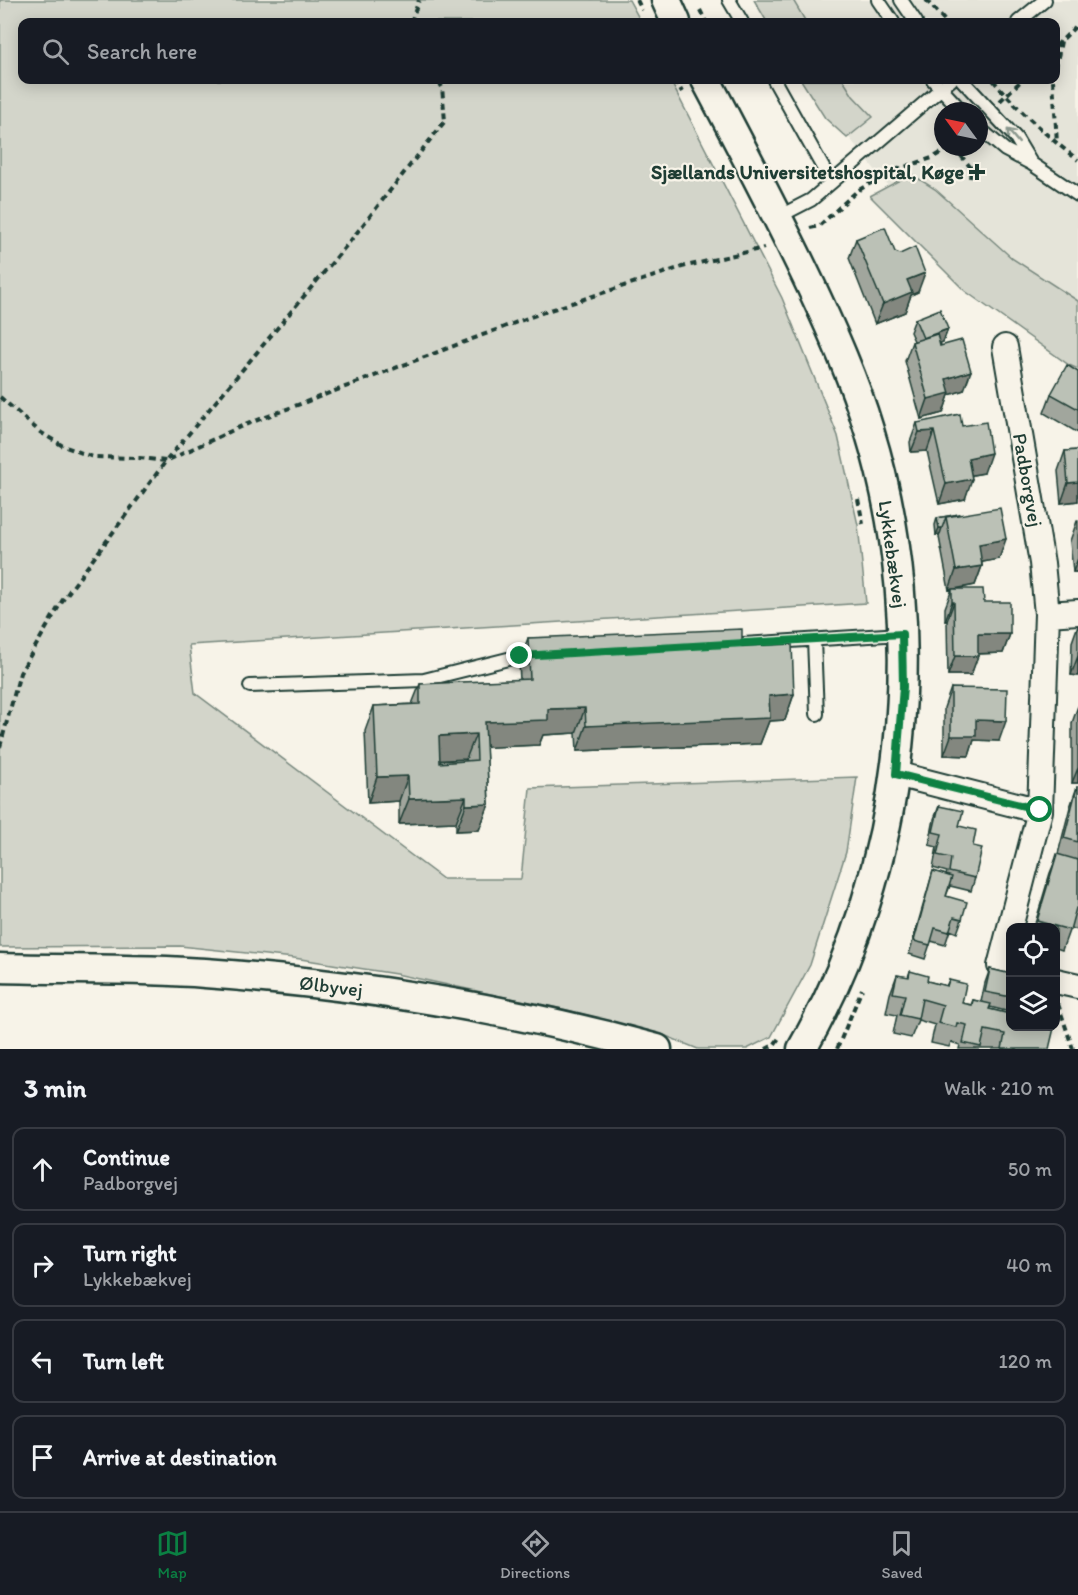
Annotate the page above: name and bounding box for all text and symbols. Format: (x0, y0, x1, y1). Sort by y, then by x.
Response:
search box (18, 18, 1060, 84)
icon: search (39, 35, 72, 68)
text: Search here (87, 38, 197, 65)
north arrow (934, 102, 988, 156)
one-way arrow (1006, 128, 1019, 144)
place label: Sjællands Universitetshospital, Køge (651, 160, 964, 185)
marker: Sjællands Universitetshospital, Køge (968, 163, 986, 181)
street label: Padborgvej (1008, 431, 1048, 529)
street label: Lykkebækvej (874, 499, 912, 609)
route end (506, 642, 532, 668)
route start (1026, 796, 1052, 822)
map controls (1006, 923, 1060, 1031)
button: locate (1006, 923, 1060, 977)
street label: Ølbyvej (298, 970, 364, 1002)
button: layers (1006, 977, 1060, 1031)
text: 3 min (24, 1072, 86, 1104)
text: Walk · 210 m (944, 1076, 1054, 1100)
text: Continue (83, 1144, 170, 1171)
icon: ahead (26, 1153, 59, 1186)
text: 50 m (1008, 1157, 1052, 1181)
text: Padborgvej (83, 1171, 178, 1195)
text: Turn right (83, 1240, 177, 1267)
icon: right (26, 1249, 59, 1282)
text: 40 m (1006, 1253, 1052, 1277)
text: Lykkebækvej (83, 1267, 192, 1291)
icon: left (26, 1345, 59, 1378)
text: Turn left (83, 1348, 164, 1375)
text: 120 m (999, 1349, 1052, 1373)
icon: arrive (26, 1441, 59, 1474)
text: Arrive at destination (83, 1444, 277, 1471)
tab: Map (156, 1527, 189, 1582)
tab: Directions (500, 1527, 570, 1582)
tab: Saved (882, 1527, 922, 1582)

